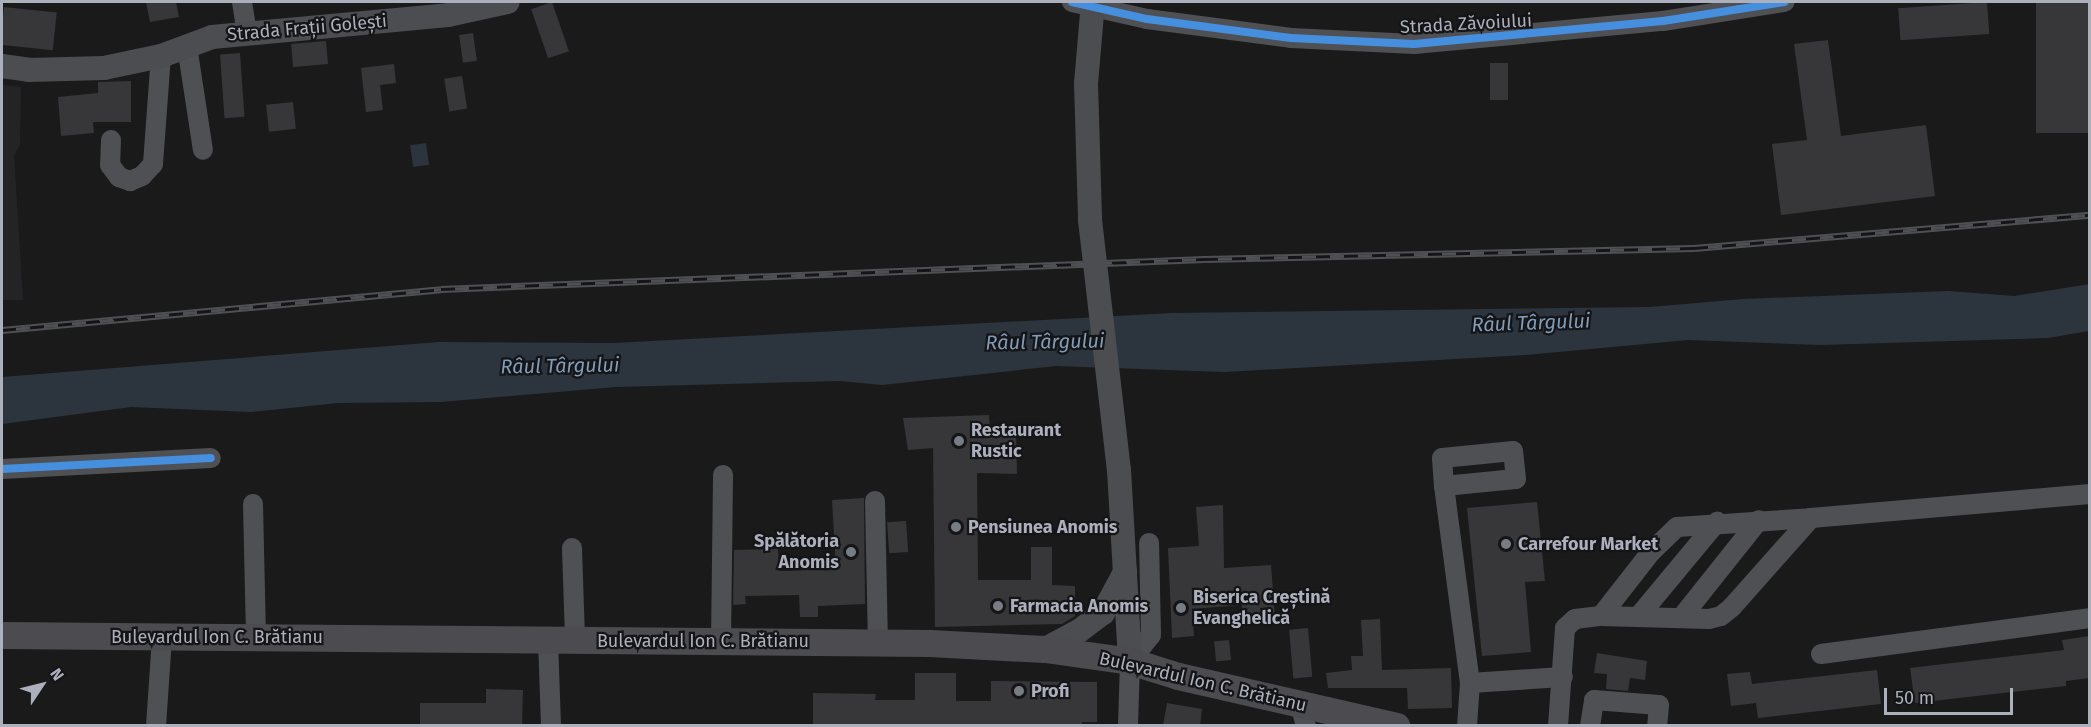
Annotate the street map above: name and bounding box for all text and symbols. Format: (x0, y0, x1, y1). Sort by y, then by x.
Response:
street label: Strada Frații Golești (226, 10, 388, 46)
street label: Strada Zăvoiului (1399, 10, 1533, 38)
water label: Râul Târgului (1471, 309, 1591, 337)
water label: Râul Târgului (985, 329, 1105, 355)
water label: Râul Târgului (500, 353, 620, 379)
place label: Restaurant Rustic (971, 420, 1061, 462)
marker: Restaurant Rustic (952, 434, 966, 448)
place label: Pensiunea Anomis (968, 516, 1117, 538)
marker: Pensiunea Anomis (949, 520, 963, 534)
place label: Spălătoria Anomis (754, 531, 839, 574)
place label: Carrefour Market (1518, 533, 1658, 555)
marker: Carrefour Market (1499, 537, 1513, 551)
marker: Spălătoria Anomis (844, 545, 858, 559)
place label: Biserica Creștină Evanghelică (1193, 587, 1330, 630)
place label: Farmacia Anomis (1010, 595, 1148, 617)
marker: Farmacia Anomis (991, 599, 1005, 613)
marker: Biserica Creștină Evanghelică (1174, 601, 1188, 615)
street label: Bulevardul Ion C. Brătianu (111, 626, 323, 648)
street label: Bulevardul Ion C. Brătianu (597, 630, 809, 652)
street label: Bulevardul Ion C. Brătianu (1097, 648, 1309, 716)
north arrow (12, 655, 72, 715)
text: N (46, 665, 68, 684)
scale bar (1887, 676, 2016, 714)
place label: Profi (1031, 680, 1069, 702)
marker: Profi (1012, 684, 1026, 698)
text: 50 m (1895, 687, 1934, 709)

